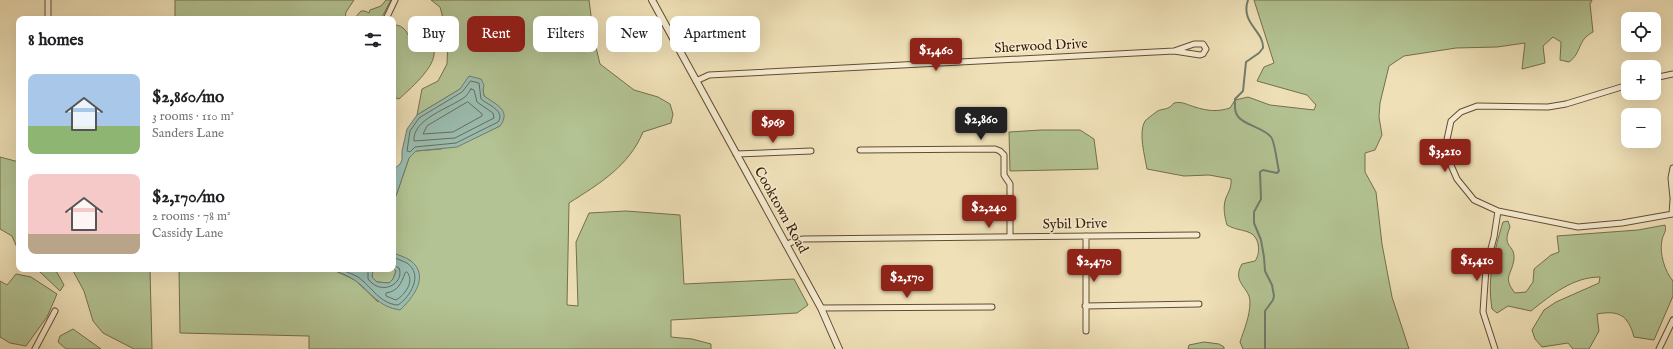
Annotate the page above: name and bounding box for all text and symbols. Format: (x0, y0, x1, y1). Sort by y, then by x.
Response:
map controls (1621, 12, 1661, 148)
button: locate (1621, 12, 1661, 52)
chip: Buy (408, 16, 459, 52)
chip: Rent (467, 16, 525, 52)
chip: Filters (533, 16, 598, 52)
chip: New (606, 16, 662, 52)
chip: Apartment (670, 16, 760, 52)
icon: filters (362, 29, 384, 51)
text: 8 homes (28, 30, 83, 51)
street label: Sherwood Drive (994, 35, 1089, 57)
pin: $1,460 (903, 38, 969, 72)
text: $1,460 (919, 42, 953, 59)
button: + (1621, 60, 1661, 100)
text: $2,860/mo (152, 87, 224, 108)
icon: home (60, 90, 108, 138)
pin: $2,860 (948, 107, 1014, 141)
text: 3 rooms · 110 m² (152, 108, 234, 125)
button: − (1621, 108, 1661, 148)
pin: $969 (749, 110, 797, 144)
text: $2,860 (964, 111, 998, 128)
text: $969 (761, 114, 785, 131)
text: Sanders Lane (152, 125, 224, 142)
pin: $3,210 (1412, 139, 1478, 173)
text: $3,210 (1429, 143, 1461, 160)
street label: Cooktown Road (750, 164, 812, 257)
text: $2,170/mo (152, 187, 225, 208)
icon: home (60, 190, 108, 238)
pin: $2,240 (956, 195, 1022, 229)
text: $2,240 (971, 199, 1007, 216)
text: 2 rooms · 78 m² (152, 208, 231, 225)
street label: Sybil Drive (1043, 214, 1108, 234)
text: Cassidy Lane (152, 225, 223, 242)
pin: $1,410 (1444, 248, 1510, 282)
pin: $2,470 (1061, 249, 1127, 283)
text: $1,410 (1460, 252, 1494, 269)
text: $2,470 (1076, 253, 1112, 270)
pin: $2,170 (874, 265, 940, 299)
text: $2,170 (890, 269, 924, 286)

